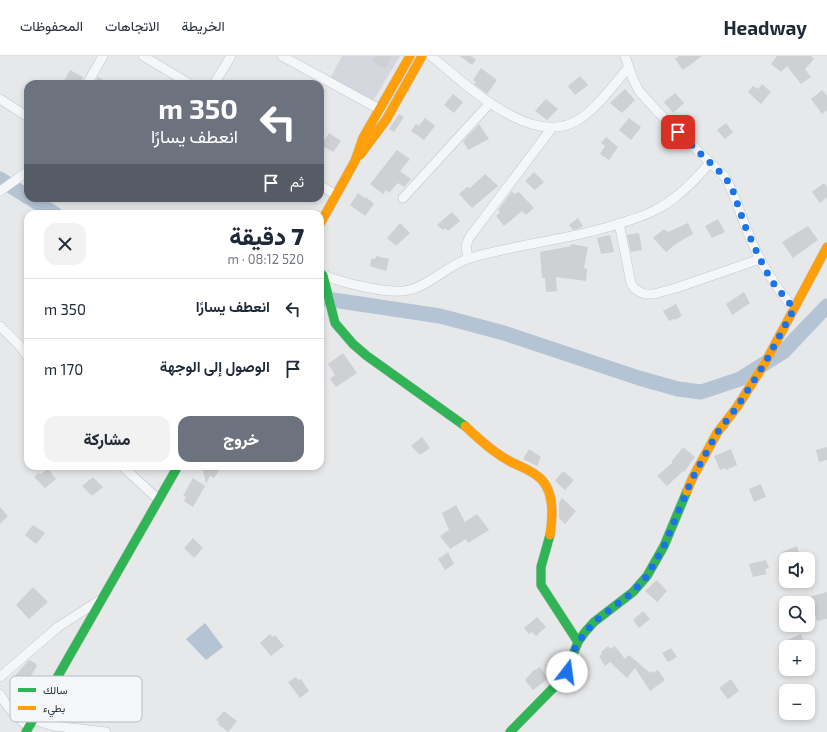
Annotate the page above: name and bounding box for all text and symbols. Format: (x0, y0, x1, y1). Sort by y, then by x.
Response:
text: Headway (723, 16, 807, 39)
text: المحفوظات (20, 17, 83, 34)
text: الاتجاهات (105, 17, 159, 34)
text: الخريطة (181, 17, 225, 34)
text: 350 m (158, 91, 238, 125)
icon: left (252, 96, 304, 148)
pin (661, 115, 695, 149)
icon: arrive (667, 121, 689, 143)
text: انعطف يسارًا (151, 125, 238, 147)
icon: arrive (260, 172, 282, 194)
text: ثم (290, 172, 304, 190)
text: 7 دقيقة (229, 221, 304, 250)
button: close (44, 223, 86, 265)
text: 520 m · 08:12 (227, 251, 304, 267)
text: انعطف يسارًا (196, 297, 270, 315)
icon: left (282, 298, 304, 320)
text: 350 m (44, 300, 86, 318)
text: الوصول إلى الوجهة (160, 357, 270, 375)
icon: arrive (282, 358, 304, 380)
text: 170 m (44, 360, 83, 378)
button: مشاركة (44, 416, 170, 462)
button: خروج (178, 416, 304, 462)
map controls (779, 552, 815, 720)
button: sound (779, 552, 815, 588)
button: search (779, 596, 815, 632)
button: + (779, 640, 815, 676)
position arrow (546, 651, 588, 693)
legend (10, 676, 142, 722)
text: سالك (43, 683, 68, 696)
button: − (779, 684, 815, 720)
text: بطيء (43, 701, 65, 718)

